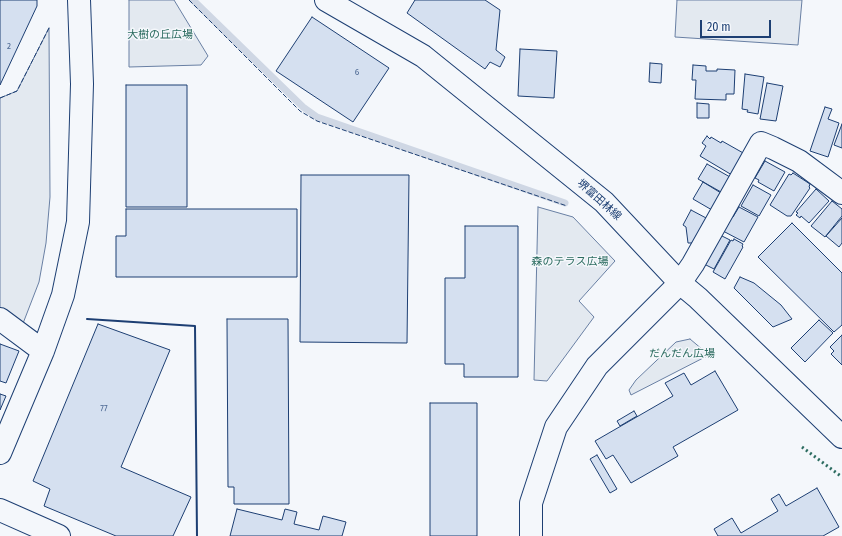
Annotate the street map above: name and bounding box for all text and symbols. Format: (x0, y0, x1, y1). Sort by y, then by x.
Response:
scale bar (702, 12, 773, 38)
text: 20 m (707, 20, 731, 34)
park label: 大樹の丘広場 (127, 28, 193, 42)
house number: 2 (7, 41, 11, 51)
house number: 6 (355, 67, 359, 77)
street label: 堺富田林線 (574, 177, 624, 223)
park label: 森のテラス広場 (532, 255, 608, 269)
park label: だんだん広場 (649, 347, 715, 361)
house number: 77 (100, 403, 108, 413)

